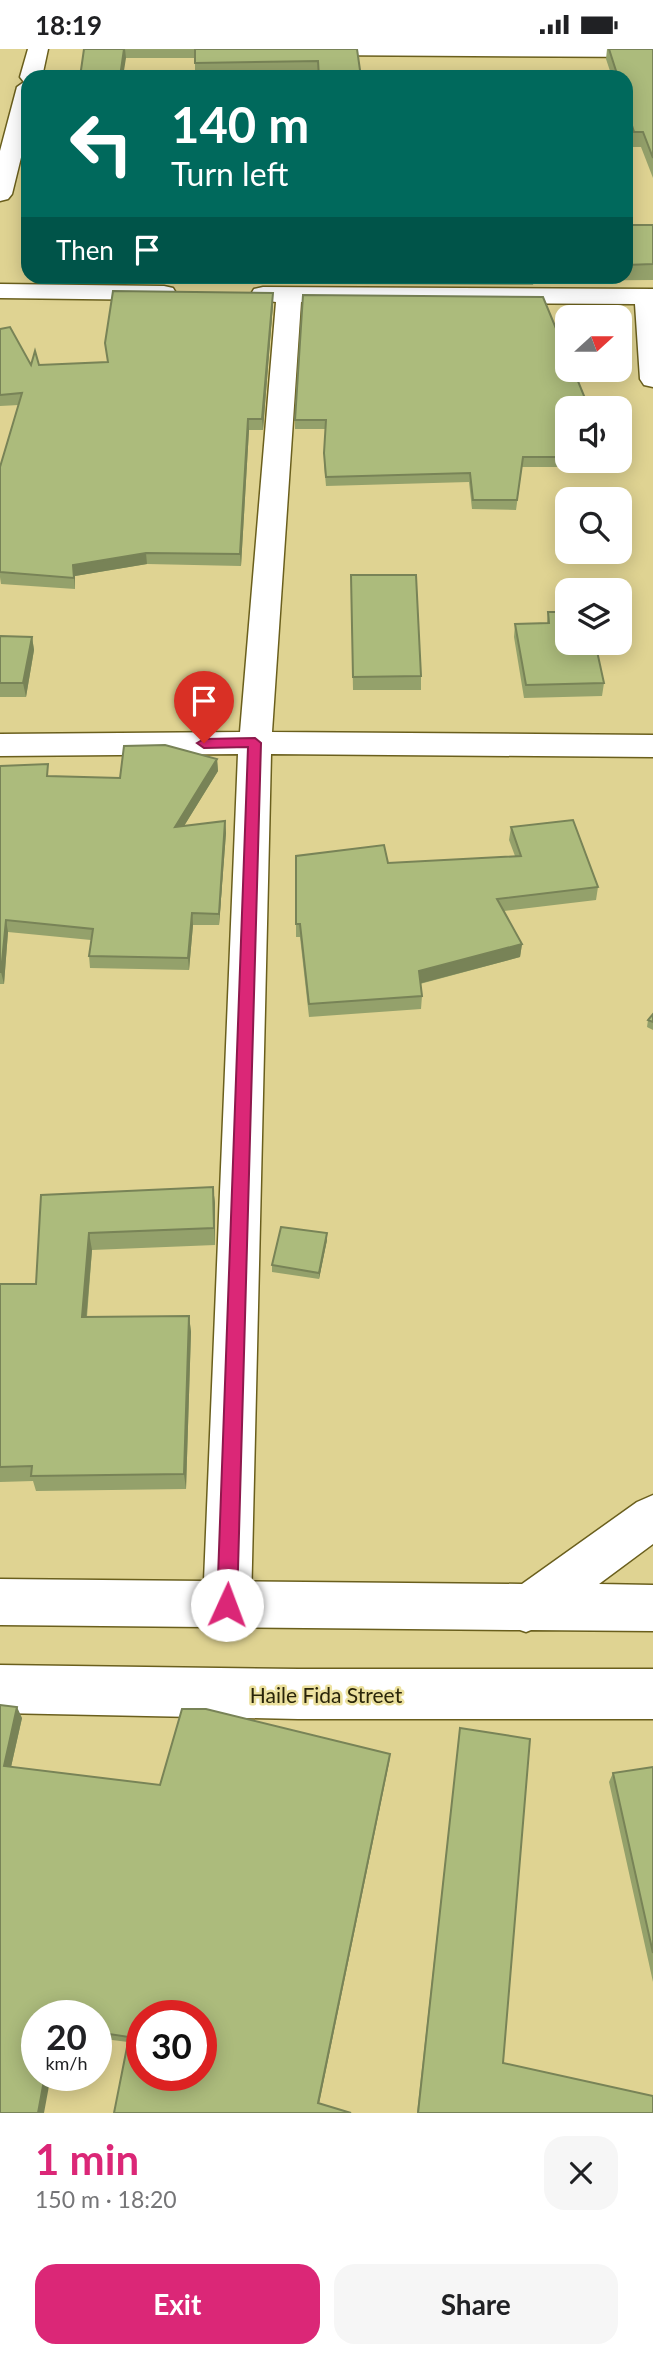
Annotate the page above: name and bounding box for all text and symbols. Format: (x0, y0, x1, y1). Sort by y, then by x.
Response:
text: 18:19 (35, 9, 102, 41)
text: 140 m (171, 95, 309, 153)
icon: left (56, 98, 147, 189)
text: Turn left (171, 154, 288, 193)
icon: arrive (128, 231, 166, 269)
text: Then (56, 234, 114, 266)
north arrow (555, 305, 632, 381)
map controls (555, 305, 632, 655)
button: sound (555, 396, 632, 473)
button: search (555, 487, 632, 564)
button: layers (555, 578, 632, 655)
pin (174, 671, 234, 743)
icon: arrive (185, 682, 223, 720)
position arrow (190, 1568, 264, 1642)
street label: Haile Fida Street (250, 1682, 403, 1707)
speed limit sign: 30 (126, 2000, 217, 2091)
text: 20 (46, 2015, 87, 2057)
text: km/h (45, 2052, 88, 2074)
text: 1 min (35, 2134, 139, 2184)
button: close (544, 2136, 618, 2210)
text: 150 m · 18:20 (35, 2185, 177, 2213)
button: Exit (35, 2264, 320, 2344)
button: Share (334, 2264, 618, 2344)

